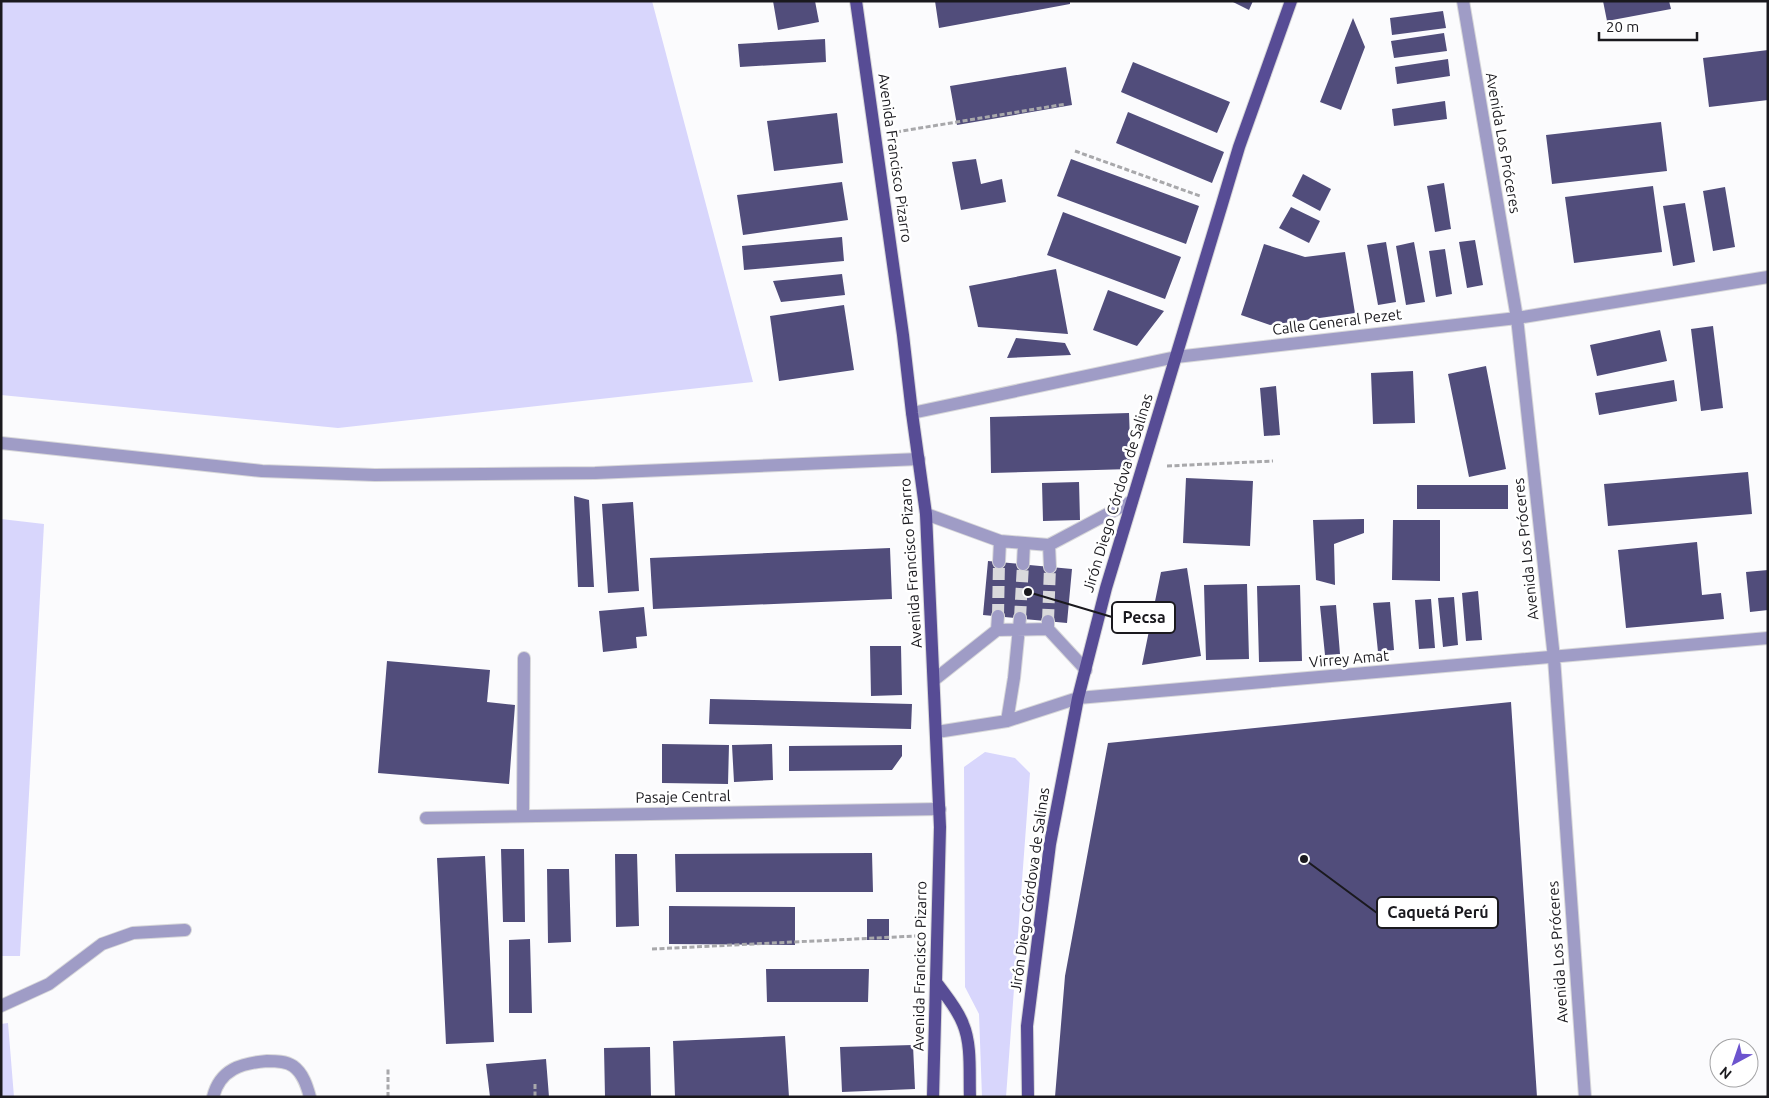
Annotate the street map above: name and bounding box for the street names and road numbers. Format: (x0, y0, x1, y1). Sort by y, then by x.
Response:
street label: Avenida Los Próceres (1483, 71, 1524, 215)
street label: Avenida Francisco Pizarro (875, 72, 916, 244)
street label: Calle General Pezet (1271, 305, 1403, 338)
street label: Jirón Diego Córdova de Salinas (1079, 391, 1156, 594)
street label: Avenida Francisco Pizarro (896, 477, 925, 649)
street label: Avenida Los Próceres (1510, 477, 1541, 621)
street label: Virrey Amat (1308, 647, 1390, 670)
street label: Jirón Diego Córdova de Salinas (1007, 786, 1052, 994)
street label: Pasaje Central (635, 787, 731, 806)
street label: Avenida Los Próceres (1544, 880, 1571, 1024)
street label: Avenida Francisco Pizarro (910, 881, 929, 1051)

